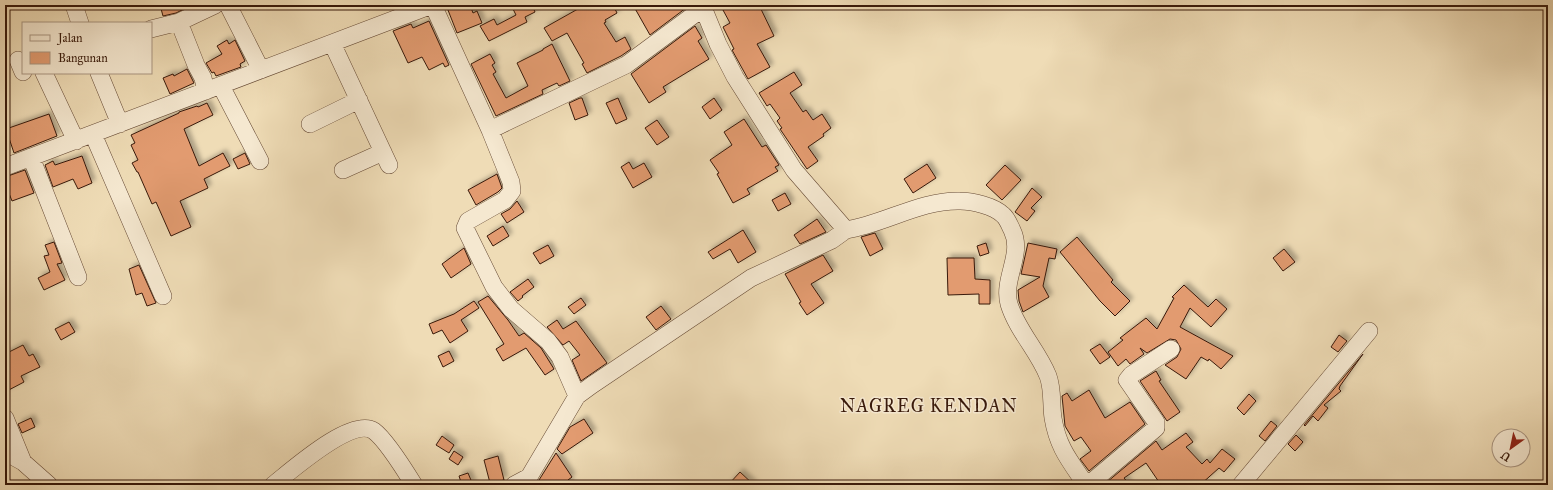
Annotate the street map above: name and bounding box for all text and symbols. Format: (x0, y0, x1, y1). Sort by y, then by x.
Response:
legend (22, 22, 152, 74)
text: Jalan (56, 31, 83, 46)
text: Bangunan (58, 51, 108, 66)
district label: NAGREG KENDAN (840, 395, 1018, 417)
north arrow (1491, 428, 1531, 468)
text: U (1498, 448, 1513, 464)

